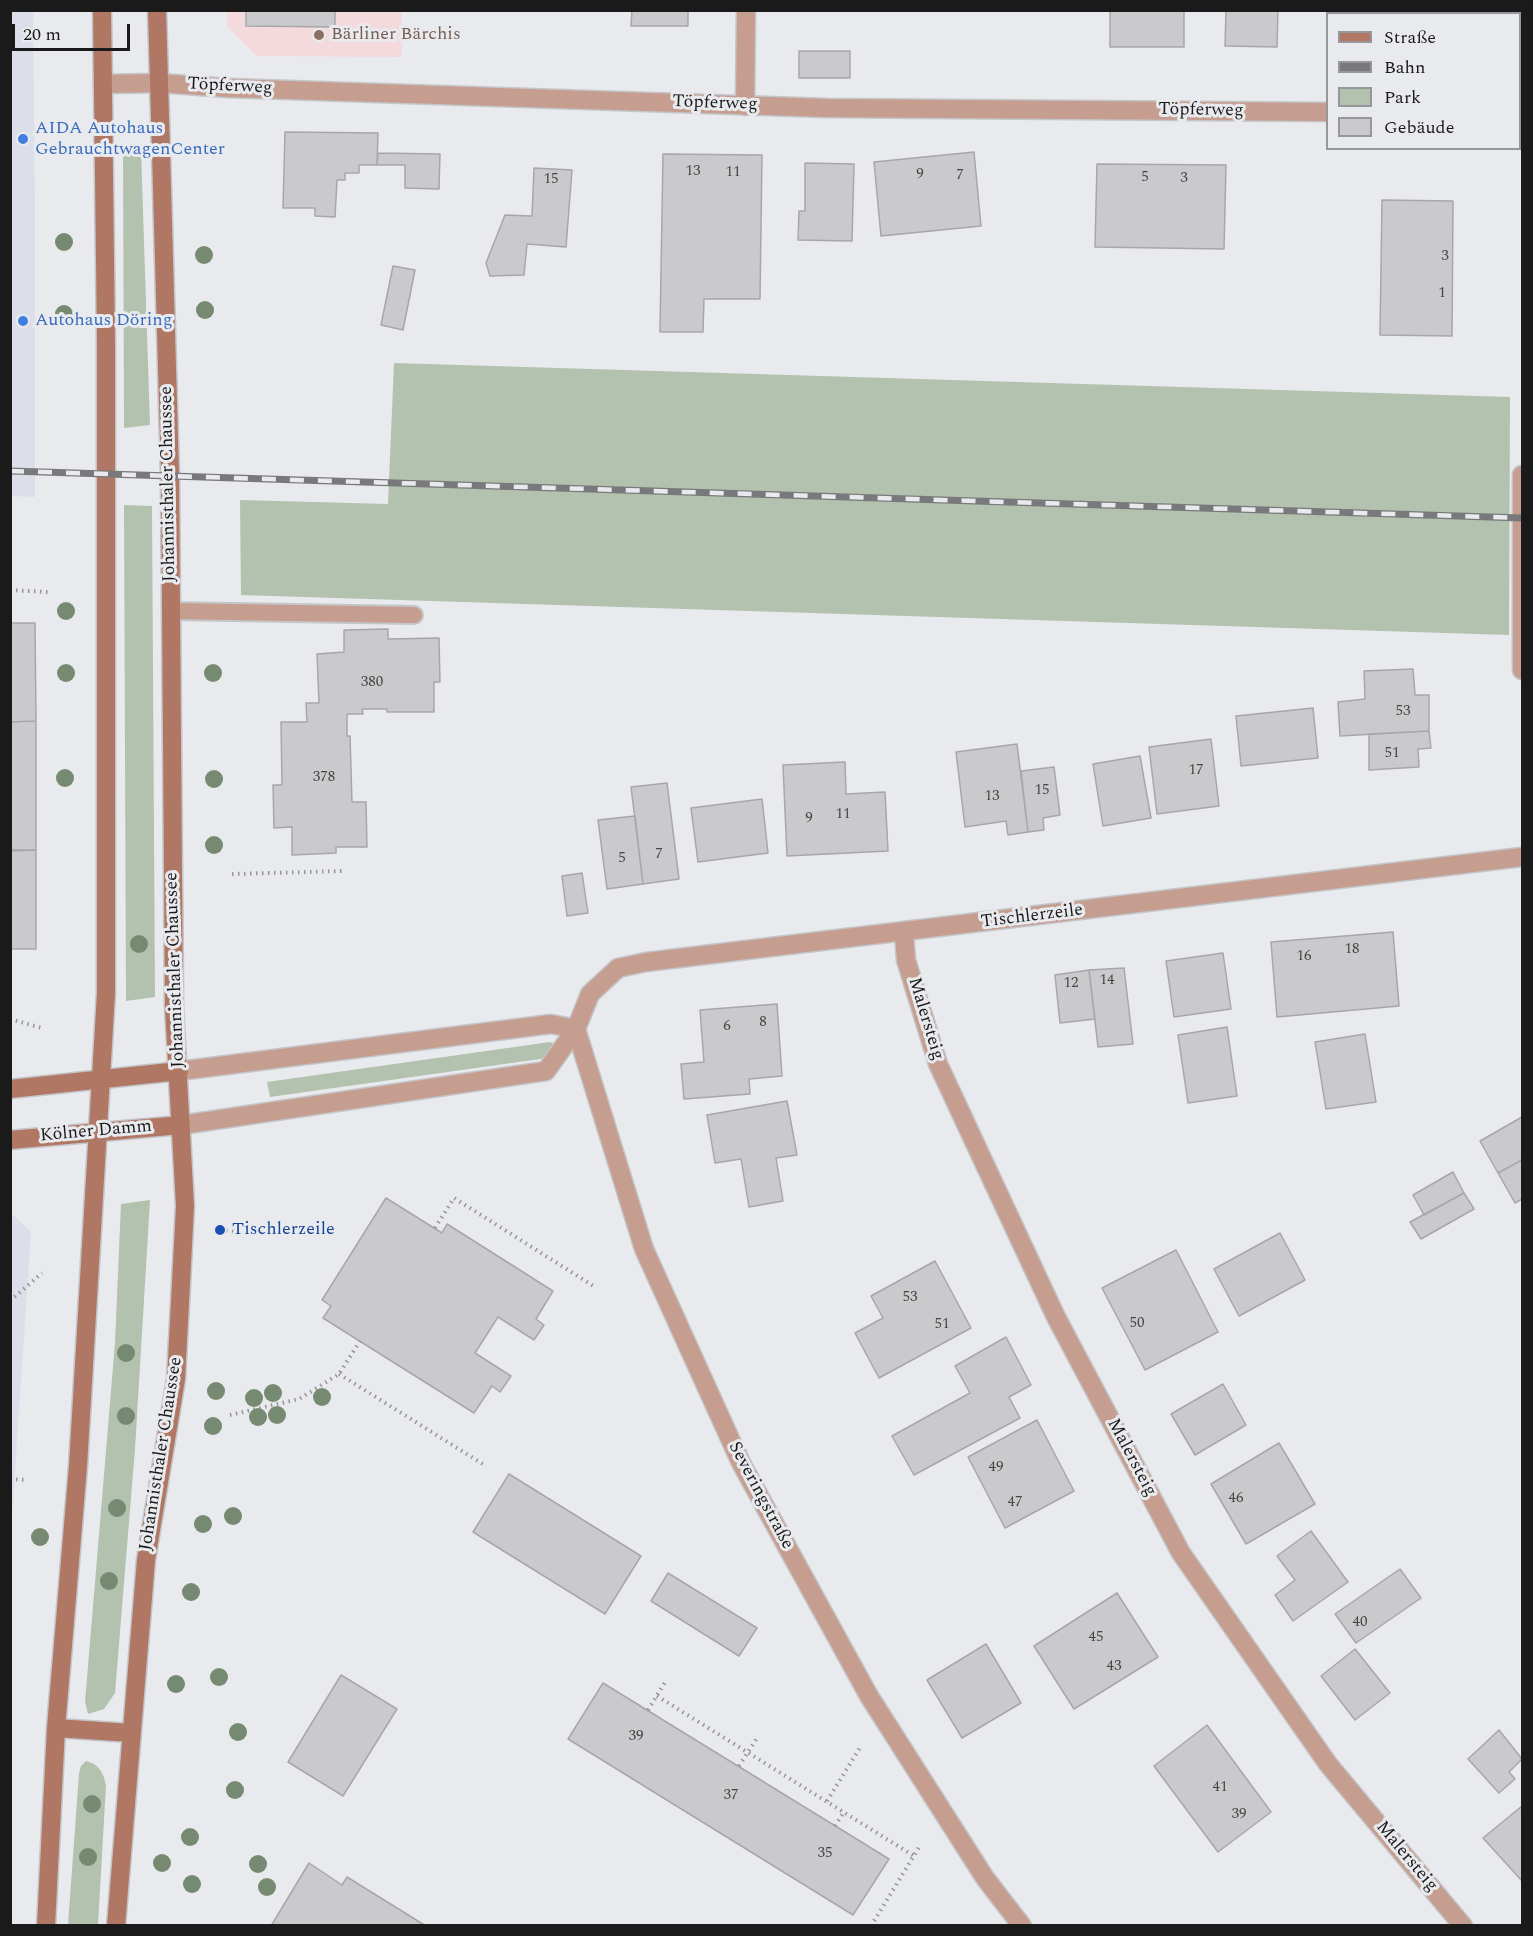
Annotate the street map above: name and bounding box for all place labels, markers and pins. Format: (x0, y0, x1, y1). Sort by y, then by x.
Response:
place label: Bärliner Bärchis (331, 24, 461, 46)
marker: Bärliner Bärchis (312, 28, 326, 42)
place label: AIDA Autohaus GebrauchtwagenCenter (35, 118, 225, 160)
marker: AIDA Autohaus GebrauchtwagenCenter (16, 132, 30, 146)
place label: Autohaus Döring (35, 310, 173, 332)
marker: Autohaus Döring (16, 314, 30, 328)
place label: Tischlerzeile (232, 1219, 335, 1241)
marker: Tischlerzeile (213, 1223, 227, 1237)

